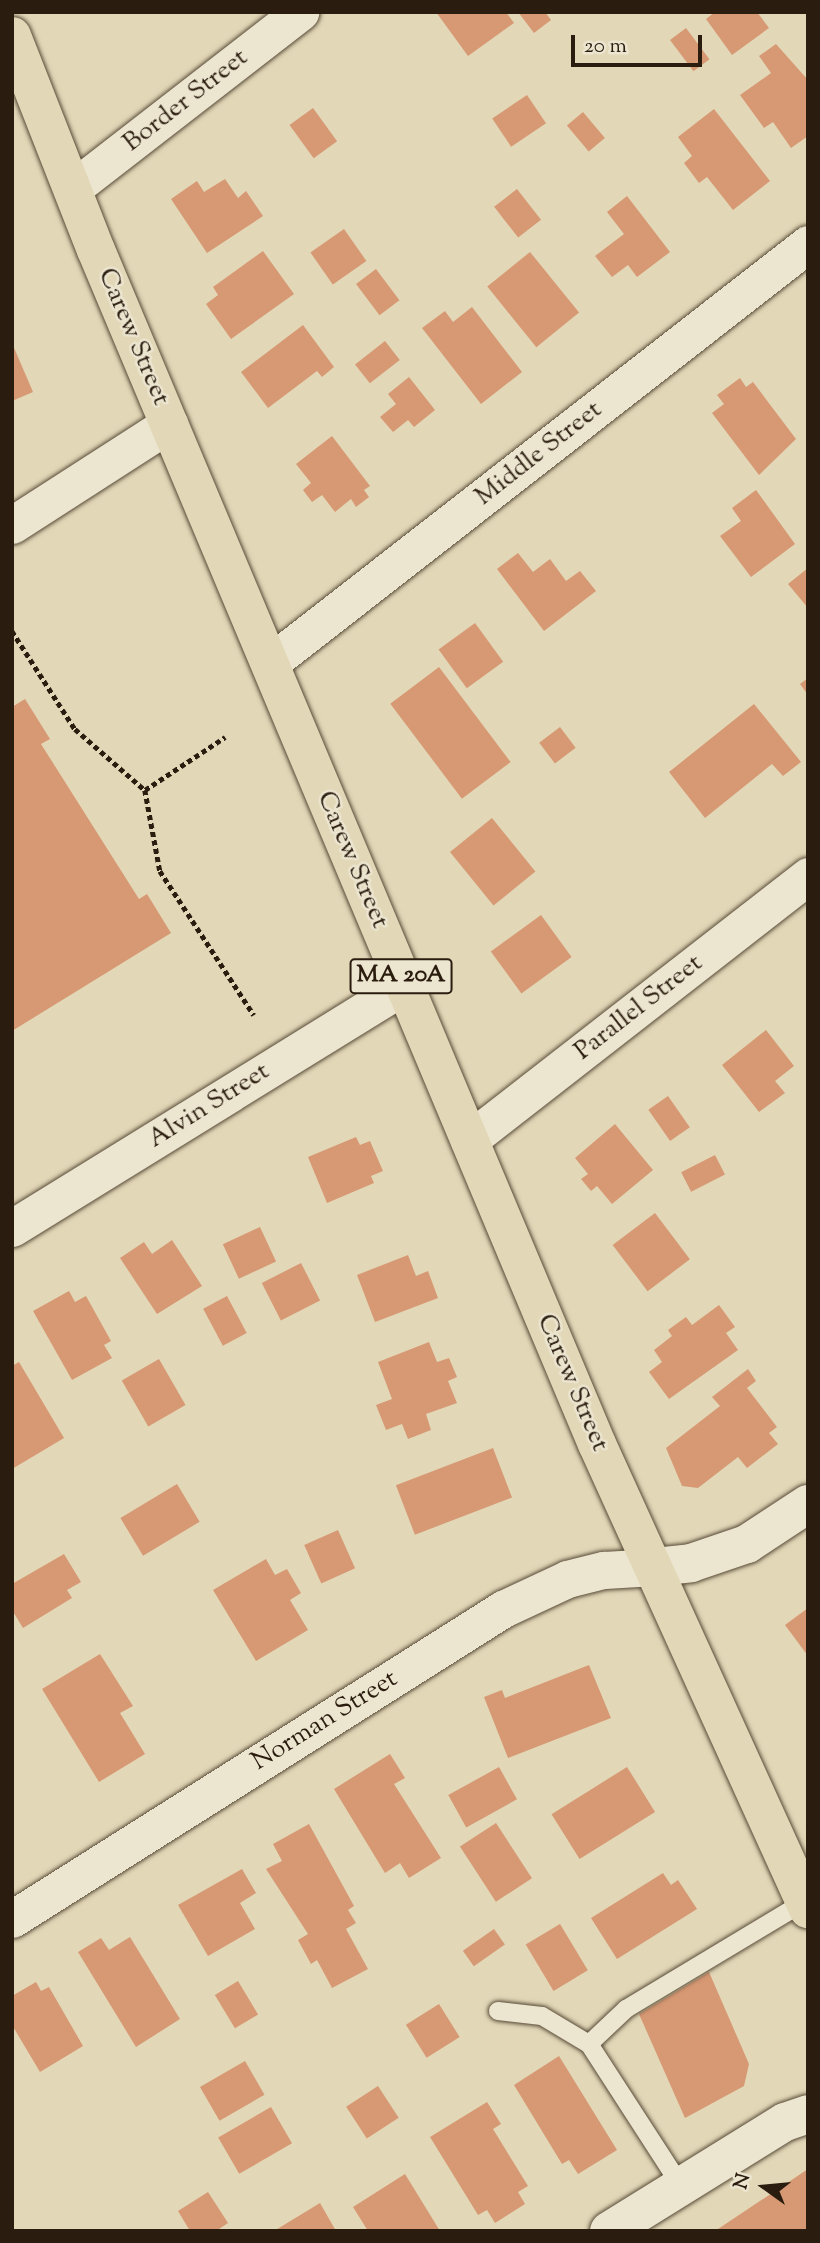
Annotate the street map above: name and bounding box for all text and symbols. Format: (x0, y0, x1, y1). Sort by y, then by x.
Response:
scale bar (575, 21, 706, 65)
text: 20 m (584, 32, 627, 62)
street label: Border Street (118, 43, 254, 159)
street label: Carew Street (90, 264, 176, 410)
street label: Middle Street (469, 395, 609, 513)
street label: Carew Street (309, 787, 395, 933)
street label: Parallel Street (569, 948, 709, 1068)
road number: MA 20A (348, 956, 453, 996)
street label: Alvin Street (143, 1056, 275, 1156)
street label: Carew Street (529, 1310, 615, 1456)
street label: Norman Street (246, 1664, 404, 1778)
north arrow (729, 2152, 799, 2222)
text: N (728, 2171, 758, 2192)

